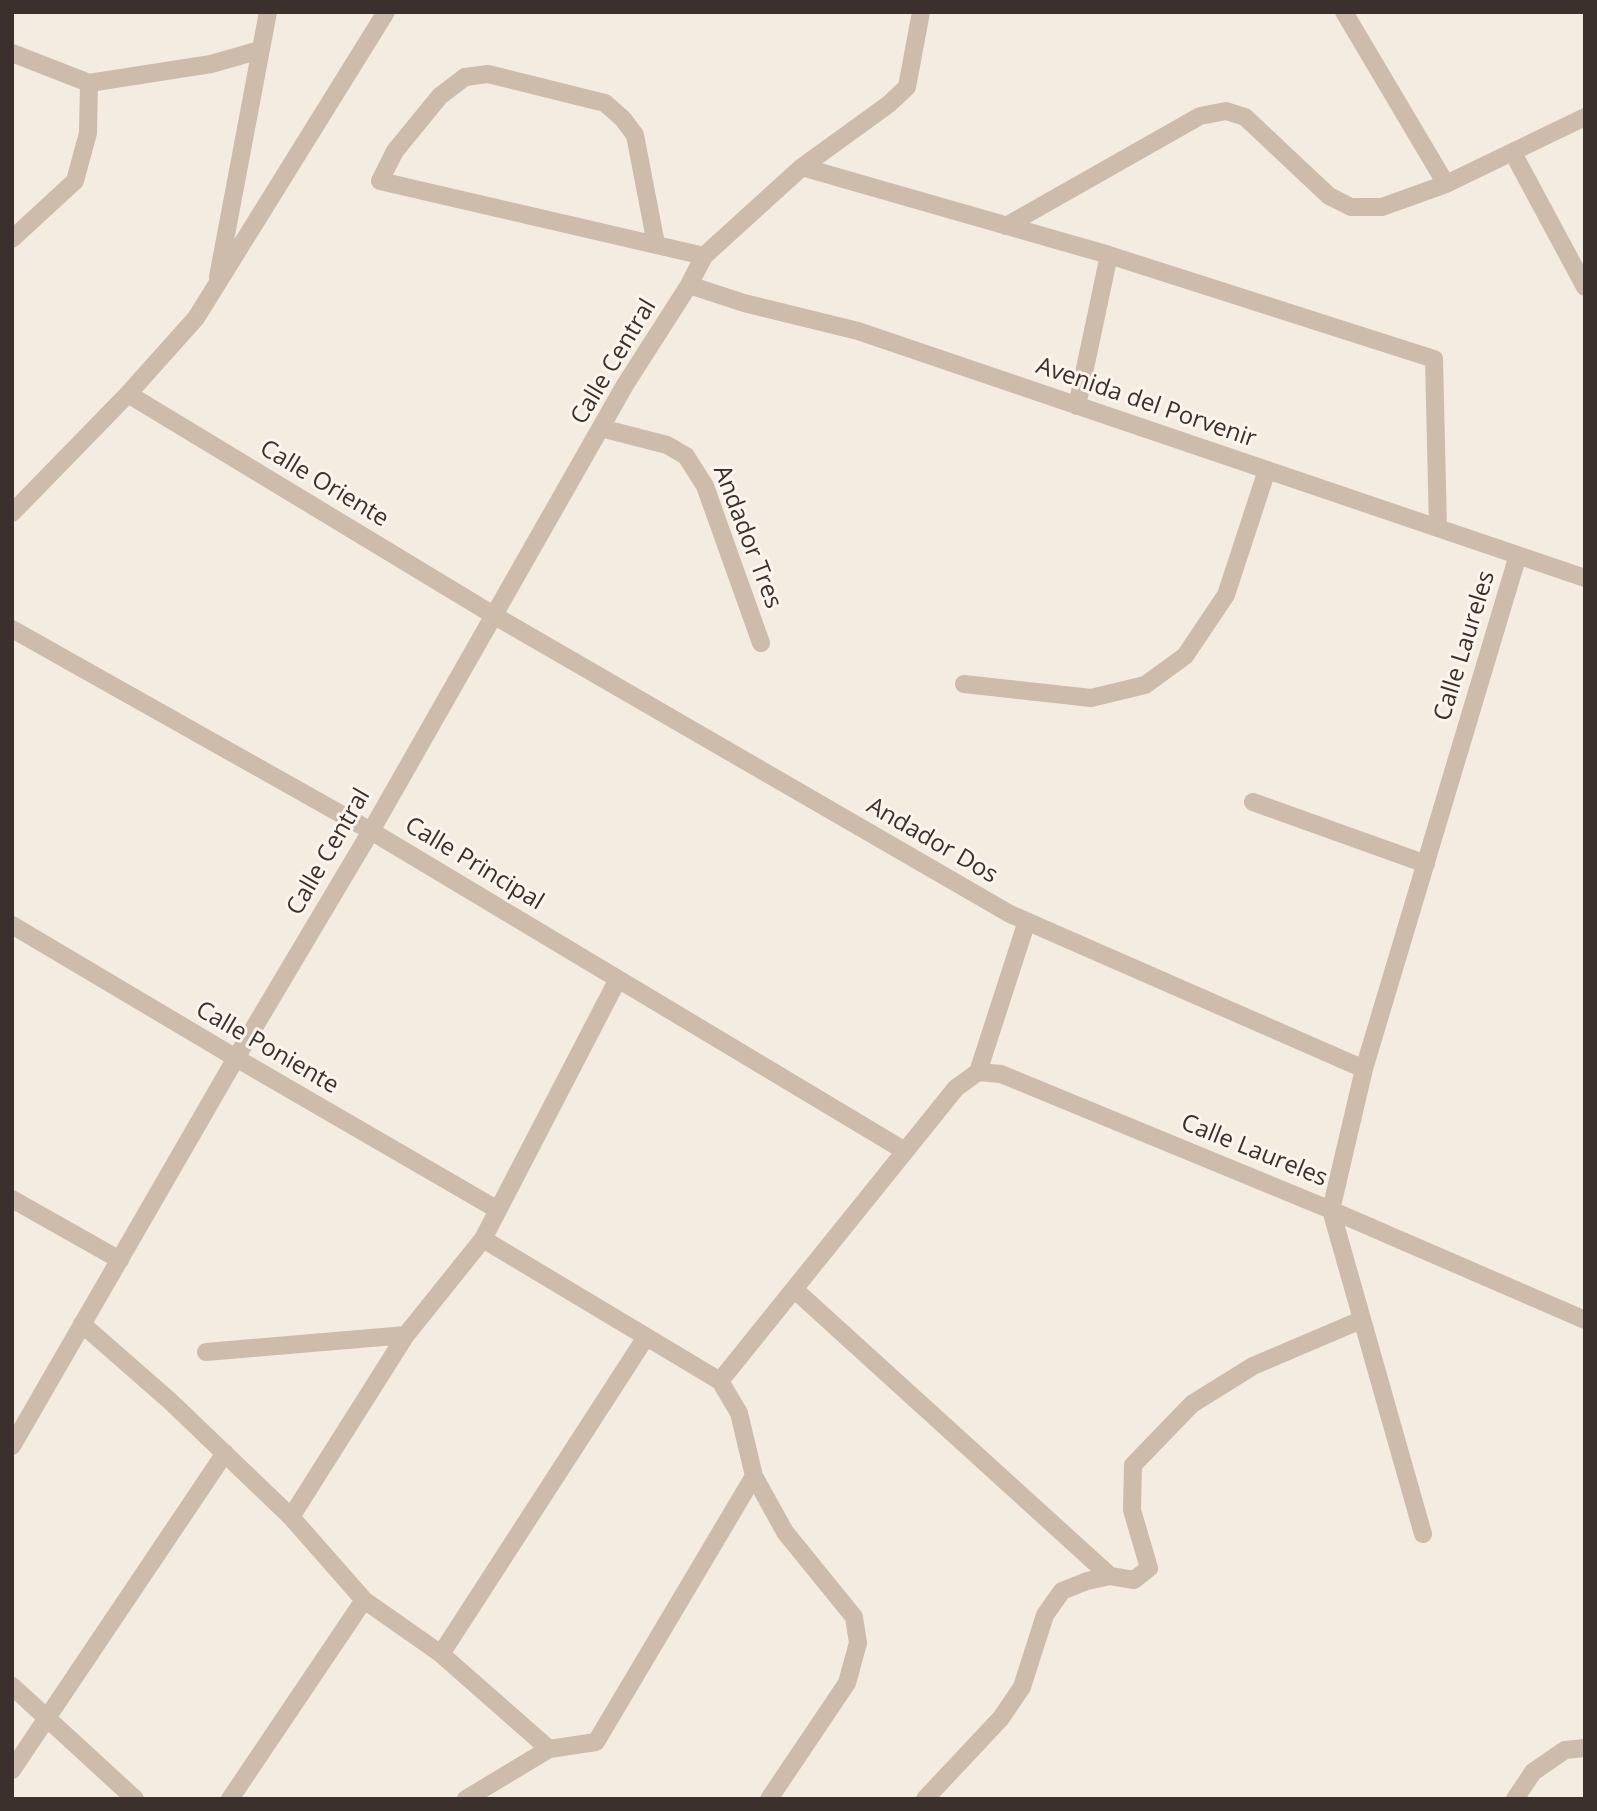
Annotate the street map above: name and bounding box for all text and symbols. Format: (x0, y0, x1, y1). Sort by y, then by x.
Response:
street label: Calle Central (565, 294, 663, 430)
street label: Avenida del Porvenir (1032, 352, 1260, 454)
street label: Calle Oriente (254, 434, 394, 534)
street label: Andador Tres (706, 461, 788, 613)
street label: Calle Laureles (1429, 568, 1501, 724)
street label: Calle Central (281, 784, 377, 920)
street label: Andador Dos (861, 792, 1003, 890)
street label: Calle Principal (399, 811, 549, 917)
street label: Calle Poniente (190, 995, 344, 1101)
street label: Calle Laureles (1177, 1109, 1331, 1193)

